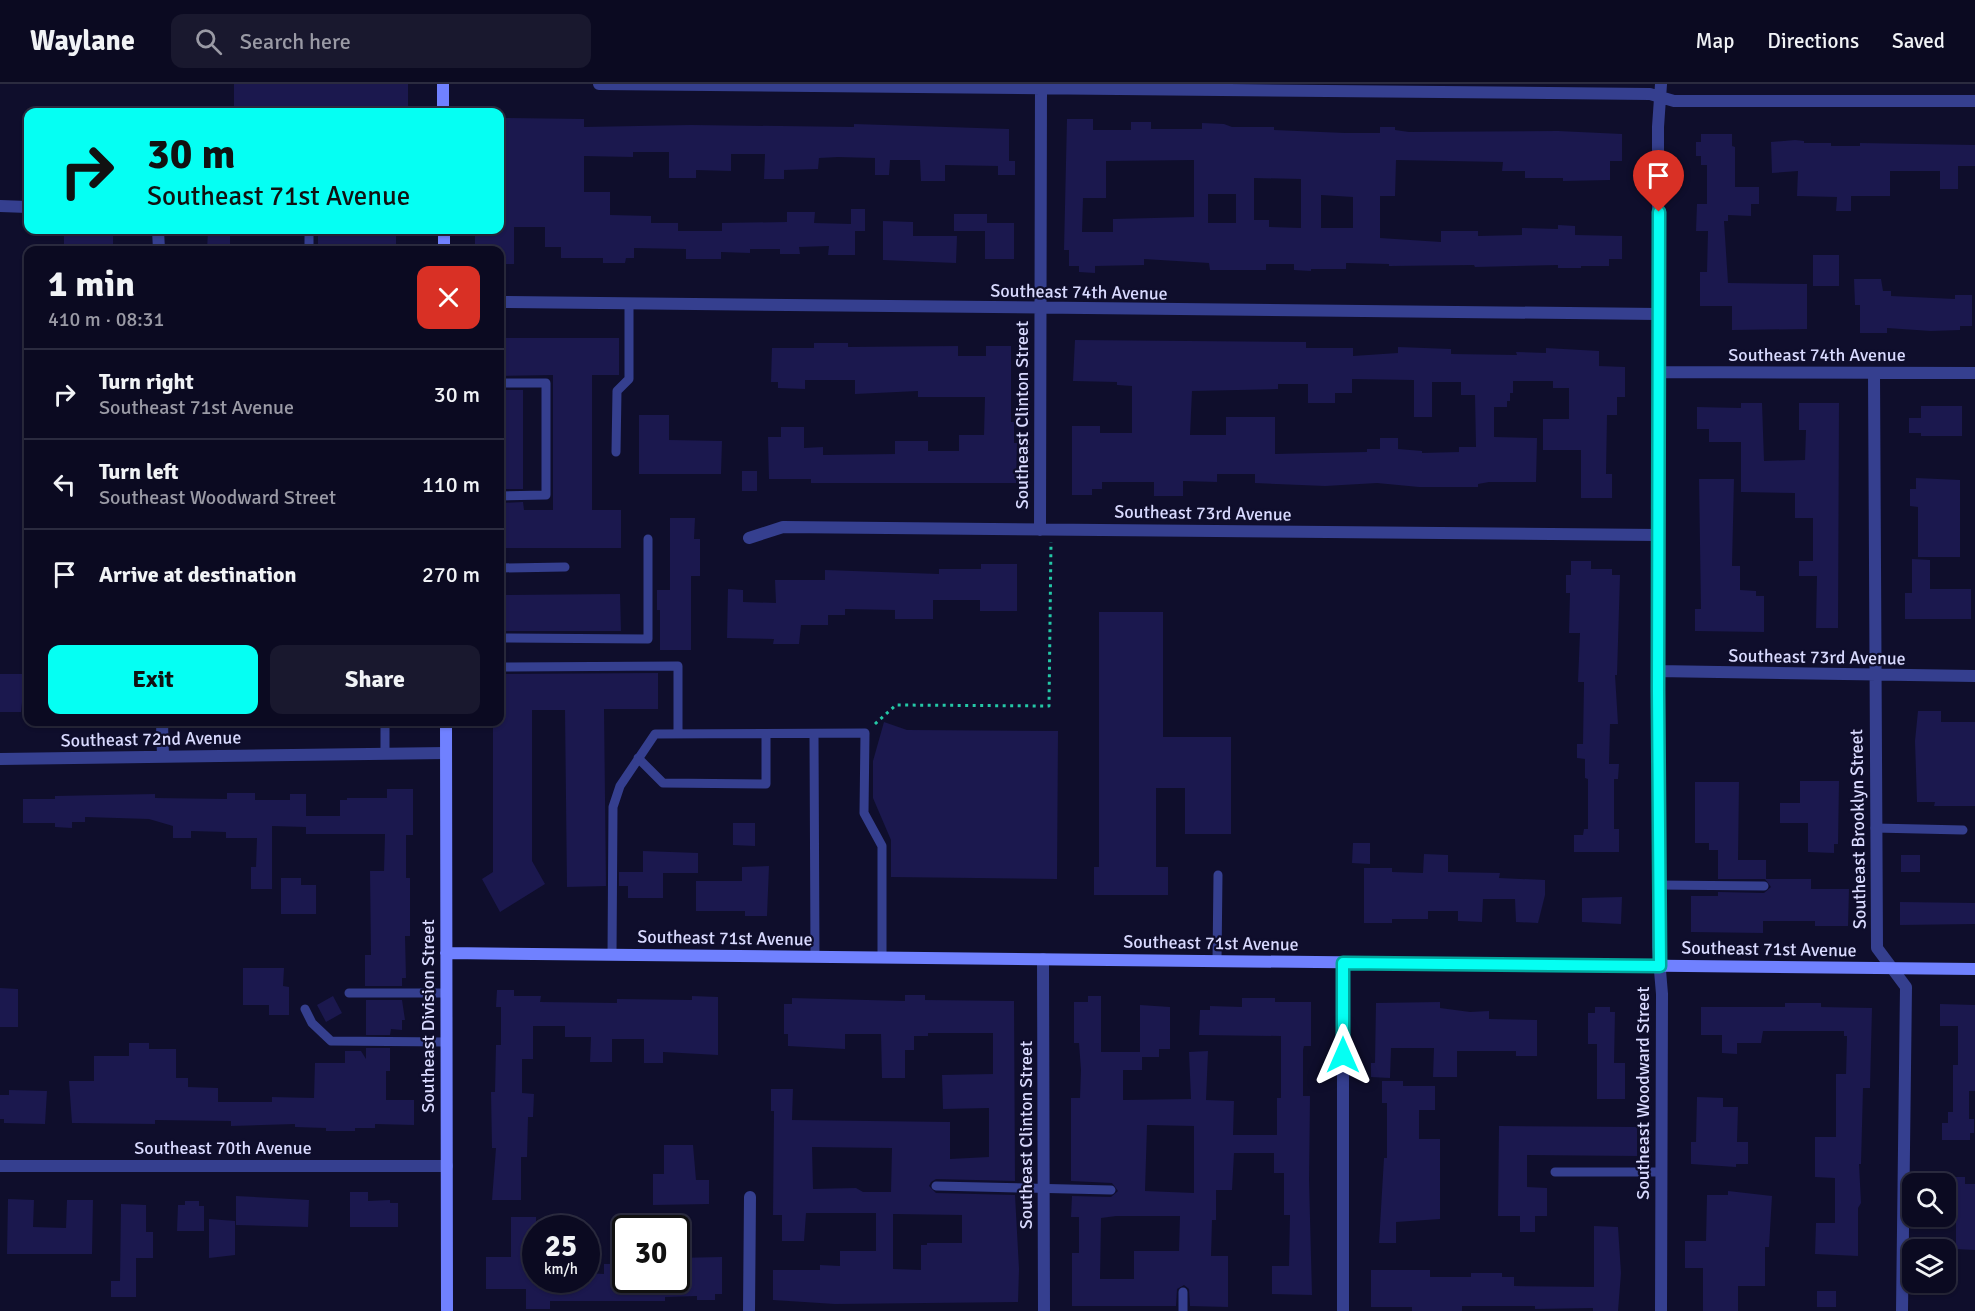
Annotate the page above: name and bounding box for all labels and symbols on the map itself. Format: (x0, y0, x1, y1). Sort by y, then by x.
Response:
pin (1633, 150, 1684, 212)
street label: Southeast 74th Avenue (990, 279, 1168, 305)
street label: Southeast Clinton Street (1011, 321, 1033, 509)
street label: Southeast 74th Avenue (1728, 344, 1906, 366)
street label: Southeast 73rd Avenue (1114, 500, 1292, 526)
street label: Southeast 73rd Avenue (1728, 644, 1906, 670)
street label: Southeast 72nd Avenue (60, 726, 242, 752)
street label: Southeast Brooklyn Street (1845, 729, 1871, 929)
street label: Southeast Division Street (417, 919, 439, 1113)
street label: Southeast 71st Avenue (637, 925, 813, 951)
street label: Southeast 71st Avenue (1123, 930, 1299, 956)
street label: Southeast 71st Avenue (1681, 936, 1857, 962)
street label: Southeast Woodward Street (1632, 986, 1654, 1200)
position arrow (1311, 1023, 1375, 1087)
street label: Southeast Clinton Street (1015, 1041, 1037, 1229)
street label: Southeast 70th Avenue (134, 1137, 312, 1159)
speed limit sign: 30 (612, 1215, 690, 1293)

